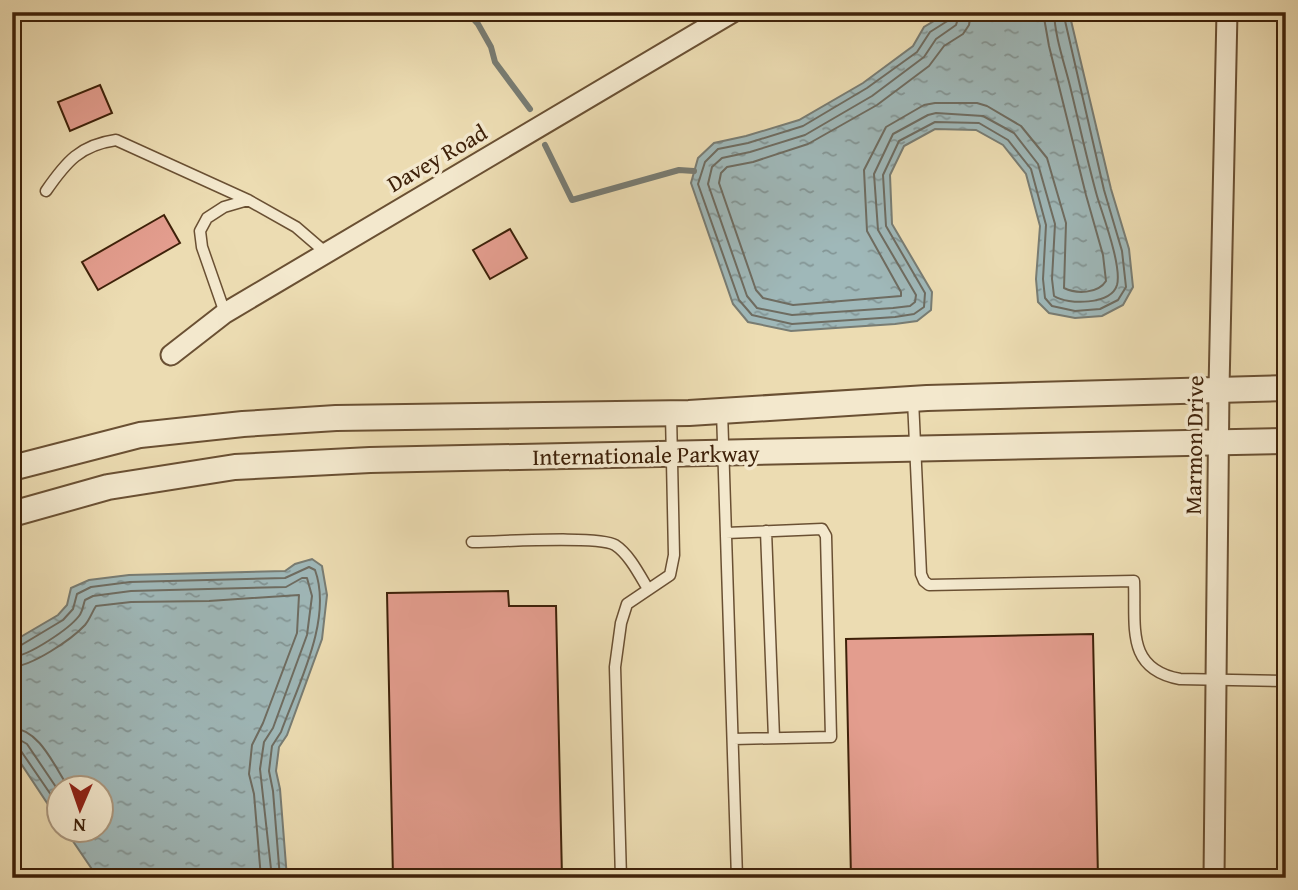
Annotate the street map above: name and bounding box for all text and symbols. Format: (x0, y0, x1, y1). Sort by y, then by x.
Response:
street label: Davey Road (381, 115, 494, 200)
street label: Marmon Drive (1176, 375, 1211, 515)
street label: Internationale Parkway (532, 436, 760, 473)
north arrow (46, 774, 116, 844)
text: N (72, 812, 86, 840)

